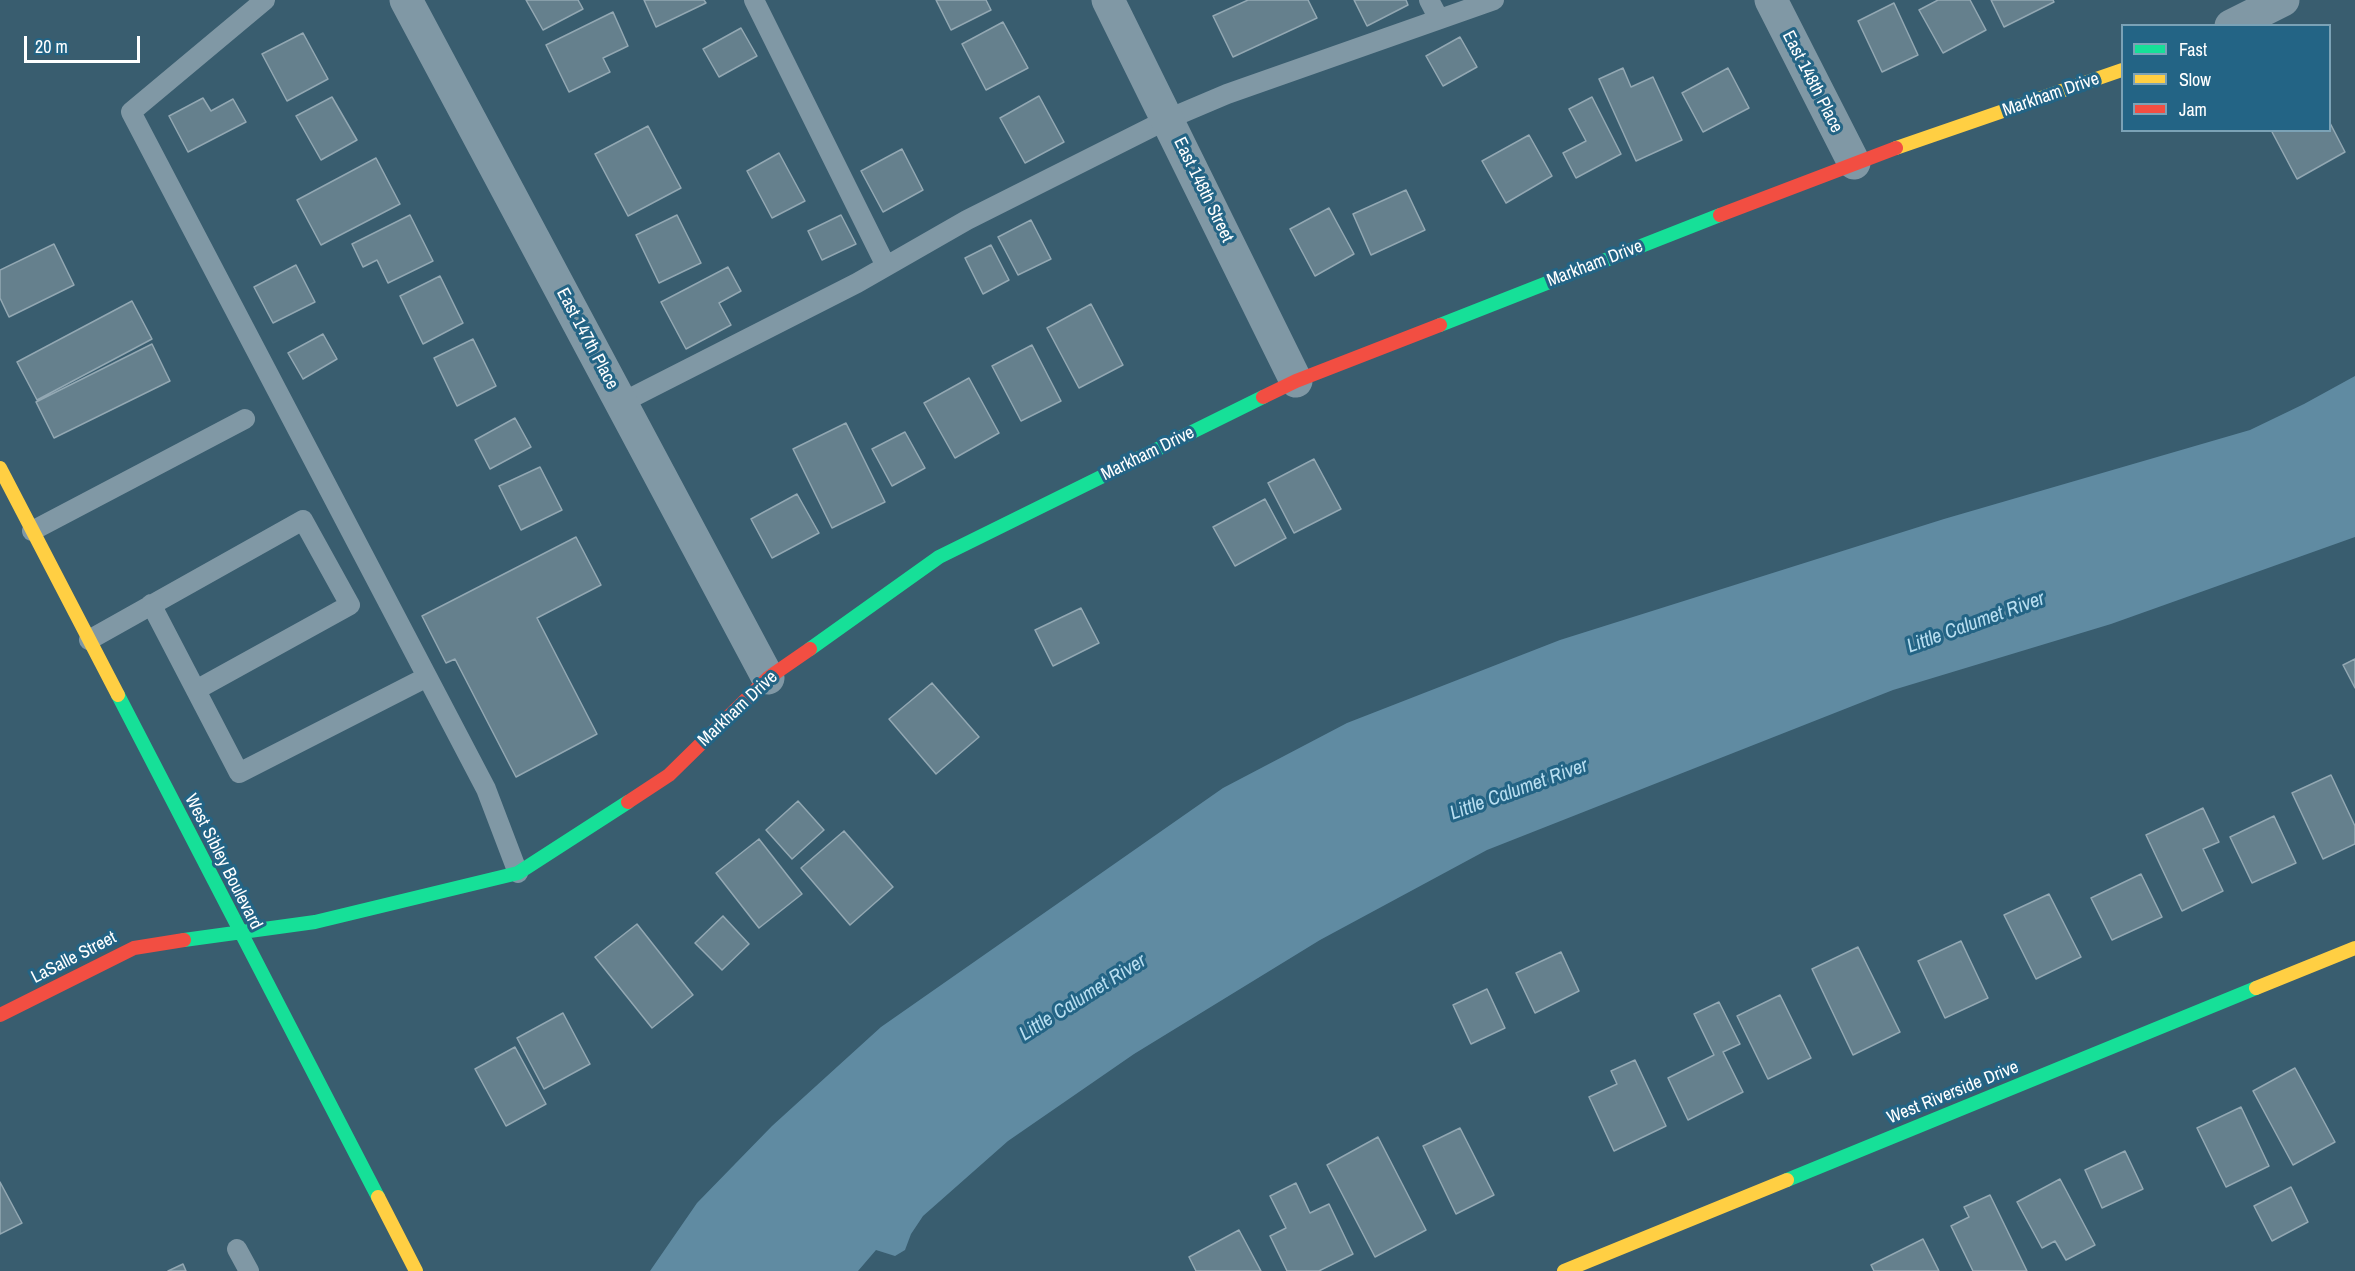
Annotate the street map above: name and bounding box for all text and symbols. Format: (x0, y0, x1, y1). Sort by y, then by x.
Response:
scale bar (27, 24, 142, 62)
legend (2121, 24, 2331, 132)
street label: East 148th Place (1777, 27, 1847, 137)
text: 20 m (35, 34, 68, 59)
text: Fast (2179, 37, 2207, 62)
text: Slow (2179, 67, 2211, 92)
street label: Markham Drive (2000, 68, 2102, 122)
text: Jam (2179, 97, 2207, 122)
street label: East 148th Street (1168, 134, 1238, 246)
street label: Markham Drive (1544, 236, 1646, 292)
street label: East 147th Place (551, 285, 623, 393)
street label: Markham Drive (1098, 422, 1198, 486)
water label: Little Calumet River (1904, 587, 2048, 659)
street label: Markham Drive (694, 667, 782, 751)
water label: Little Calumet River (1447, 754, 1591, 826)
street label: West Sibley Boulevard (180, 791, 266, 933)
street label: LaSalle Street (28, 927, 120, 989)
water label: Little Calumet River (1015, 949, 1151, 1047)
street label: West Riverside Drive (1884, 1057, 2022, 1129)

